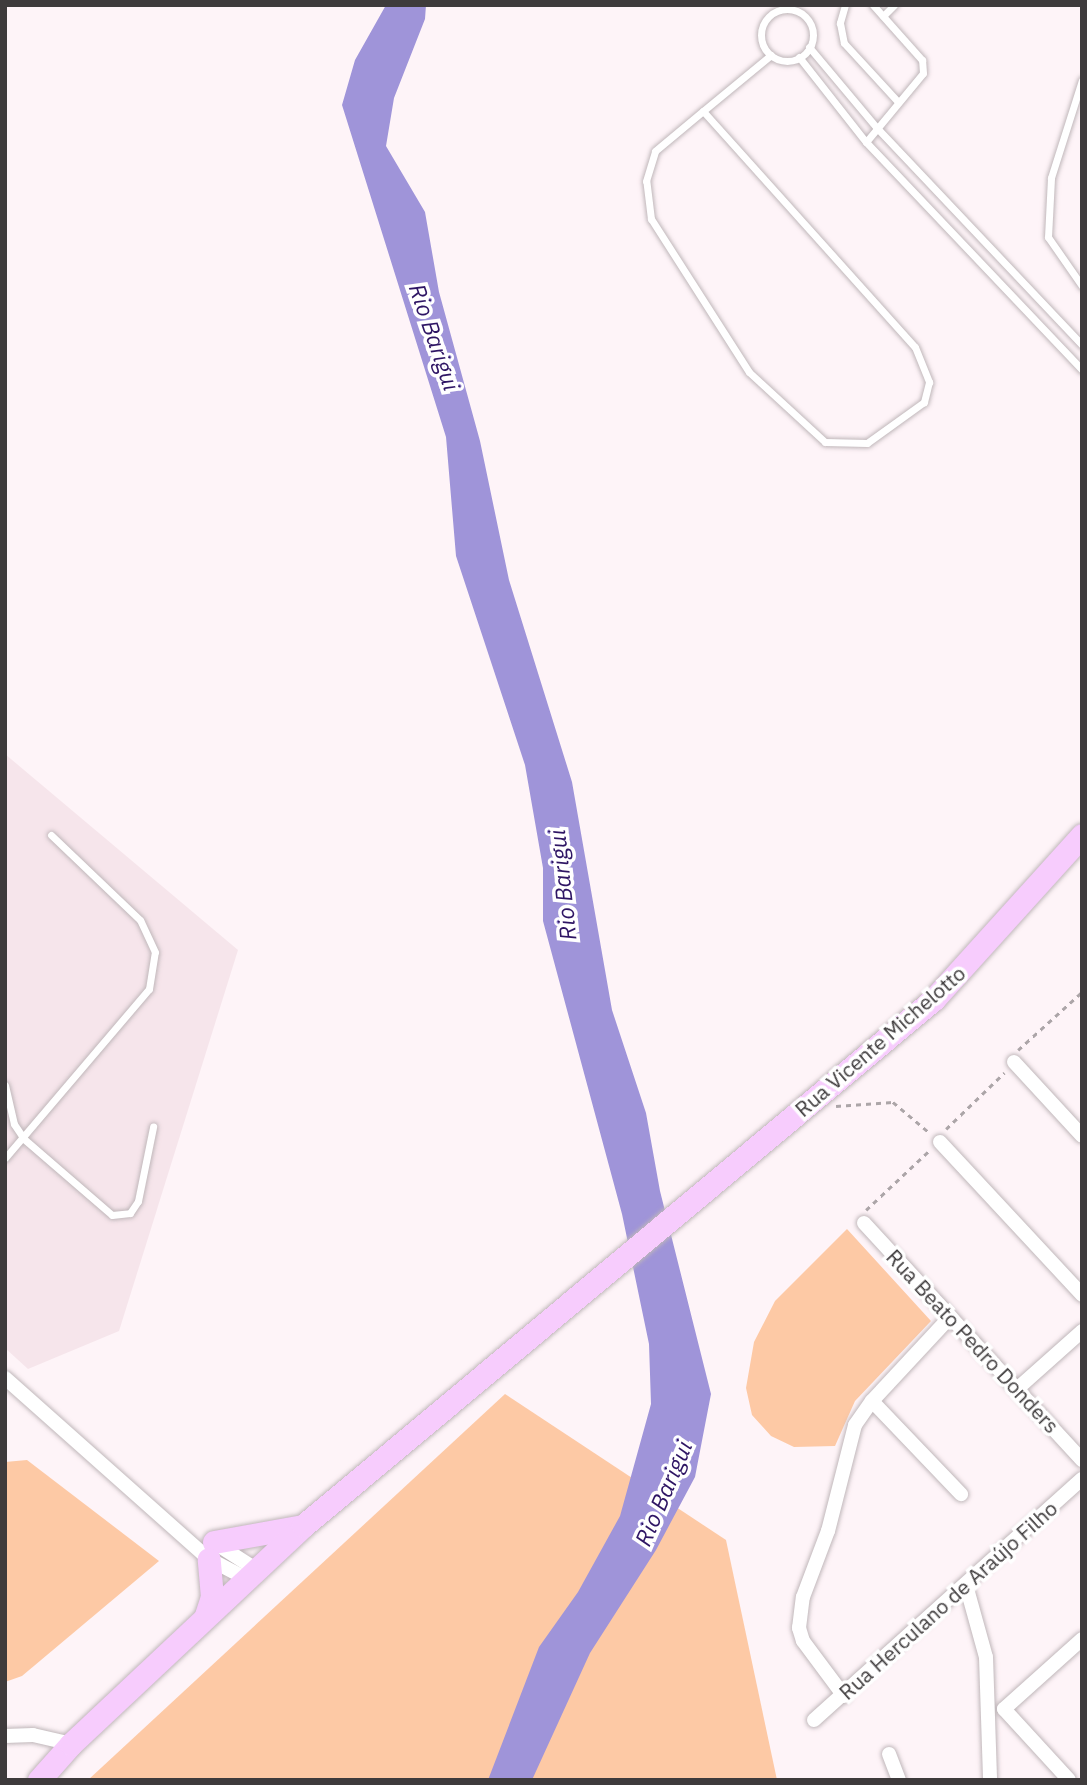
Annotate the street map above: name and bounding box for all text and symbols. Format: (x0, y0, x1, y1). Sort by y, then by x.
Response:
water label: Rio Barigui (404, 280, 466, 394)
water label: Rio Barigui (542, 828, 582, 942)
street label: Rua Vicente Michelotto (790, 960, 970, 1122)
street label: Rua Beato Pedro Donders (881, 1244, 1065, 1438)
water label: Rio Barigui (629, 1436, 697, 1550)
street label: Rua Herculano de Araújo Filho (834, 1495, 1062, 1705)

